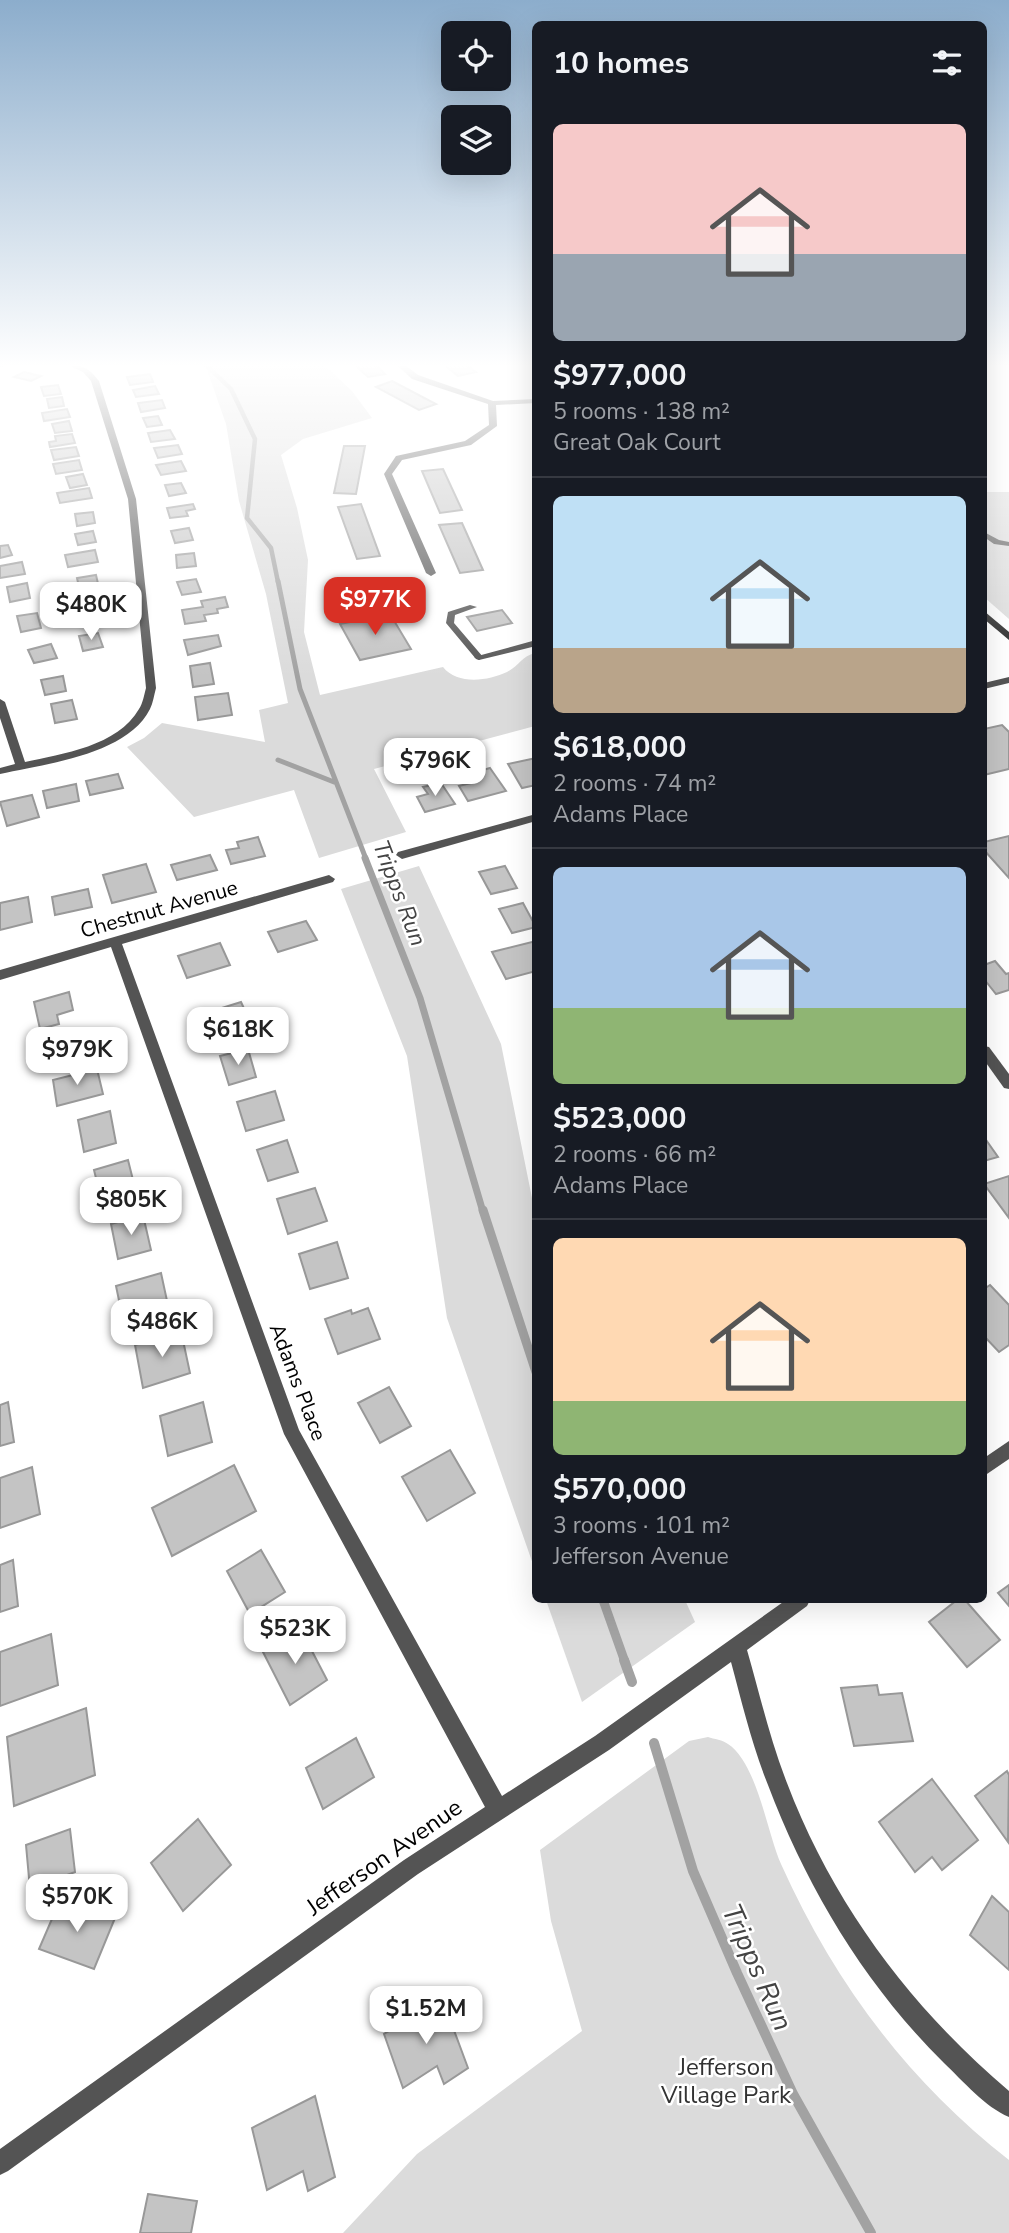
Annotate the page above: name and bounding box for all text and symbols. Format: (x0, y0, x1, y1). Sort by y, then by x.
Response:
map controls (441, 21, 511, 175)
button: locate (441, 21, 511, 91)
text: 10 homes (553, 43, 689, 84)
icon: filters (928, 44, 966, 82)
button: layers (441, 105, 511, 175)
icon: home (697, 169, 823, 295)
text: $977,000 (553, 355, 686, 396)
text: 5 rooms · 138 m² (553, 396, 730, 427)
text: Great Oak Court (553, 427, 721, 458)
icon: home (697, 541, 823, 667)
pin: $977K (326, 578, 424, 637)
pin: $480K (42, 582, 140, 642)
text: $977K (340, 584, 410, 615)
text: $480K (56, 589, 126, 620)
text: $618,000 (553, 727, 686, 768)
pin: $796K (386, 738, 484, 798)
text: $796K (400, 745, 470, 776)
text: 2 rooms · 74 m² (553, 768, 716, 799)
text: Adams Place (553, 799, 688, 830)
water label: Tripps Run (365, 836, 434, 950)
street label: Chestnut Avenue (77, 873, 241, 945)
icon: home (697, 912, 823, 1038)
pin: $618K (189, 1007, 287, 1067)
text: $618K (203, 1014, 273, 1045)
pin: $979K (28, 1028, 126, 1087)
text: $979K (42, 1034, 112, 1065)
text: $523,000 (553, 1098, 686, 1139)
text: 2 rooms · 66 m² (553, 1139, 716, 1170)
text: Adams Place (553, 1170, 688, 1201)
pin: $805K (82, 1178, 180, 1237)
text: $805K (96, 1184, 166, 1215)
icon: home (697, 1283, 823, 1409)
pin: $486K (113, 1300, 211, 1359)
text: $486K (127, 1306, 197, 1337)
street label: Adams Place (263, 1319, 333, 1445)
text: $570,000 (553, 1469, 686, 1510)
text: 3 rooms · 101 m² (553, 1510, 730, 1541)
text: Jefferson Avenue (553, 1541, 729, 1572)
pin: $523K (246, 1606, 344, 1666)
text: $523K (260, 1613, 330, 1644)
street label: Jefferson Avenue (299, 1791, 468, 1923)
pin: $570K (28, 1874, 126, 1934)
text: $570K (42, 1881, 112, 1912)
water label: Tripps Run (712, 1898, 802, 2037)
pin: $1.52M (369, 1986, 483, 2046)
text: $1.52M (386, 1993, 466, 2024)
park label: Jefferson Village Park (660, 2051, 792, 2111)

